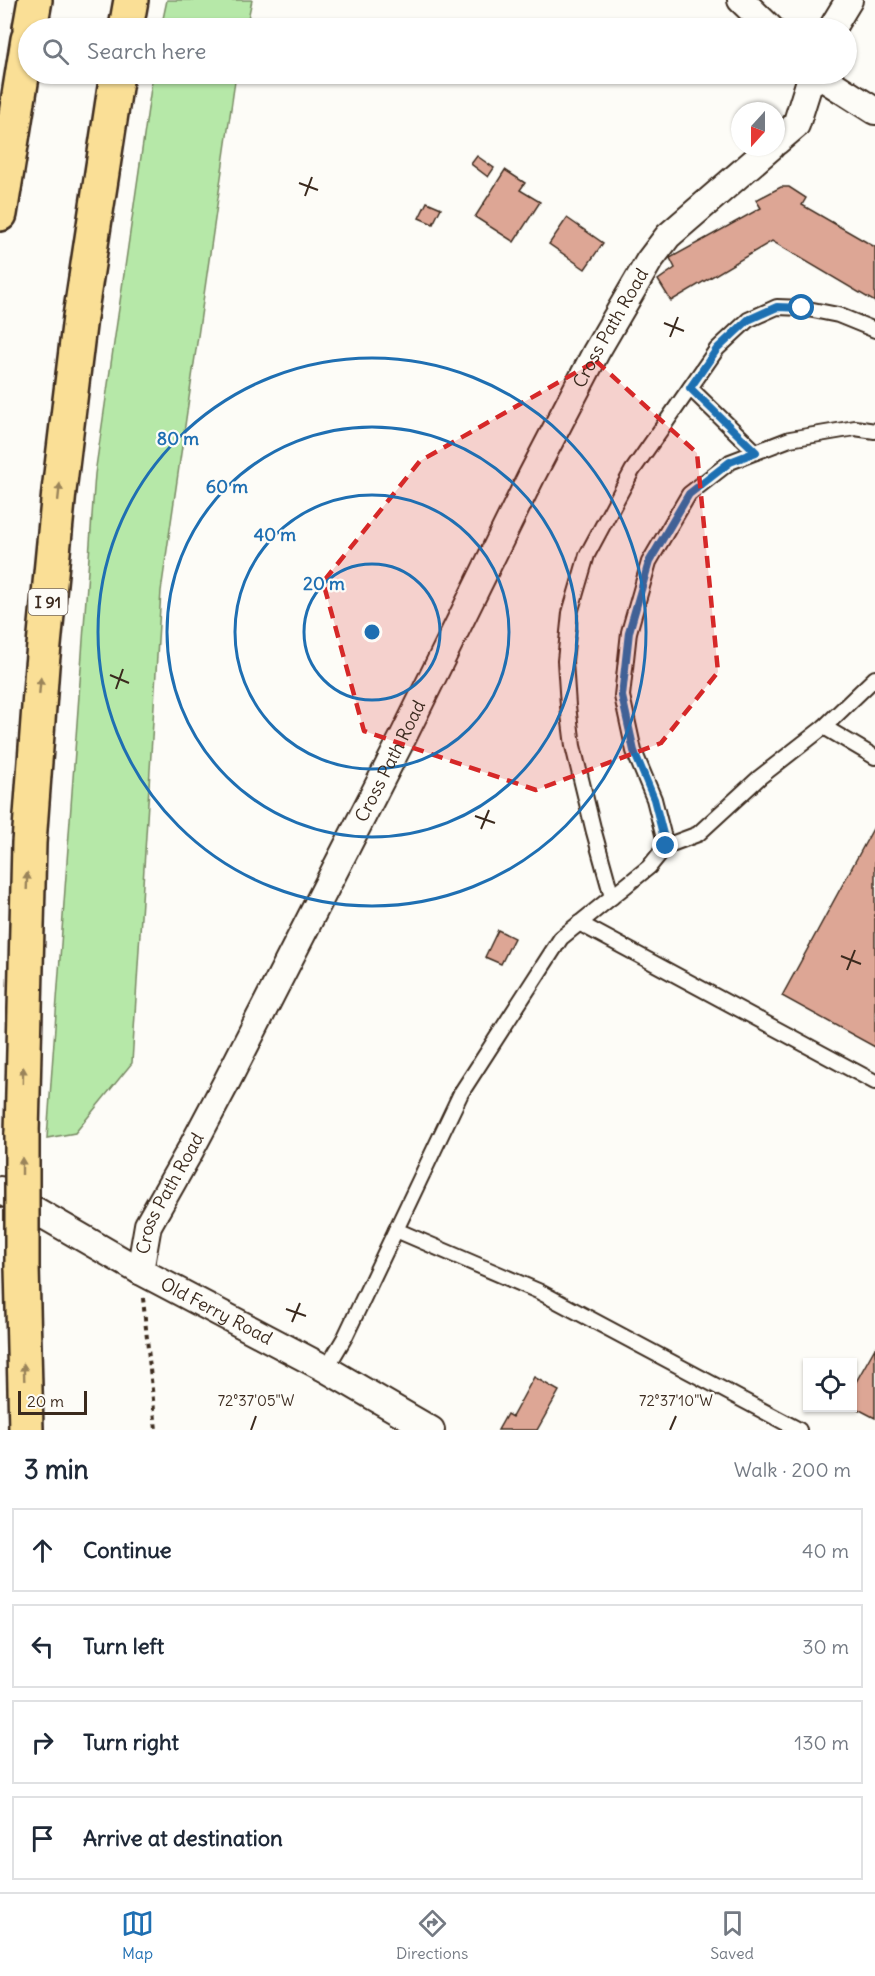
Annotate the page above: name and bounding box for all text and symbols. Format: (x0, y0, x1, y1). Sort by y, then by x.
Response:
search box (18, 18, 857, 84)
icon: search (39, 35, 72, 68)
text: Search here (87, 37, 206, 65)
north arrow (731, 102, 785, 156)
street label: Cross Path Road (567, 264, 653, 391)
route start (788, 294, 814, 320)
text: 80 m (157, 427, 199, 450)
text: 60 m (206, 475, 248, 498)
one-way arrow (54, 482, 64, 501)
text: 40 m (254, 523, 296, 546)
text: 20 m (303, 572, 345, 595)
road number: I 91 (28, 589, 68, 615)
centre of rings (362, 622, 382, 642)
one-way arrow (35, 676, 45, 695)
street label: Cross Path Road (349, 696, 430, 826)
route end (652, 832, 678, 858)
one-way arrow (23, 871, 32, 890)
one-way arrow (18, 1066, 28, 1085)
street label: Cross Path Road (131, 1128, 209, 1256)
one-way arrow (17, 1157, 26, 1176)
street label: Old Ferry Road (157, 1272, 277, 1350)
map controls (803, 1358, 857, 1412)
button: locate (803, 1358, 857, 1412)
one-way arrow (19, 1362, 28, 1381)
scale bar (18, 1388, 87, 1416)
text: 20 m (27, 1391, 64, 1411)
text: 72°37'05"W (218, 1391, 295, 1410)
text: 72°37'10"W (639, 1391, 713, 1410)
text: 3 min (24, 1453, 89, 1486)
text: Walk · 200 m (734, 1457, 851, 1482)
icon: ahead (26, 1534, 59, 1567)
text: Continue (83, 1536, 172, 1564)
text: 40 m (802, 1538, 849, 1563)
icon: left (26, 1630, 59, 1663)
text: Turn left (83, 1632, 164, 1660)
text: 30 m (802, 1634, 849, 1659)
icon: right (26, 1726, 59, 1759)
text: Turn right (83, 1728, 179, 1756)
text: 130 m (794, 1730, 849, 1755)
icon: arrive (26, 1822, 59, 1855)
text: Arrive at destination (83, 1824, 283, 1852)
tab: Map (121, 1907, 154, 1963)
tab: Directions (396, 1907, 468, 1963)
tab: Saved (710, 1907, 754, 1963)

